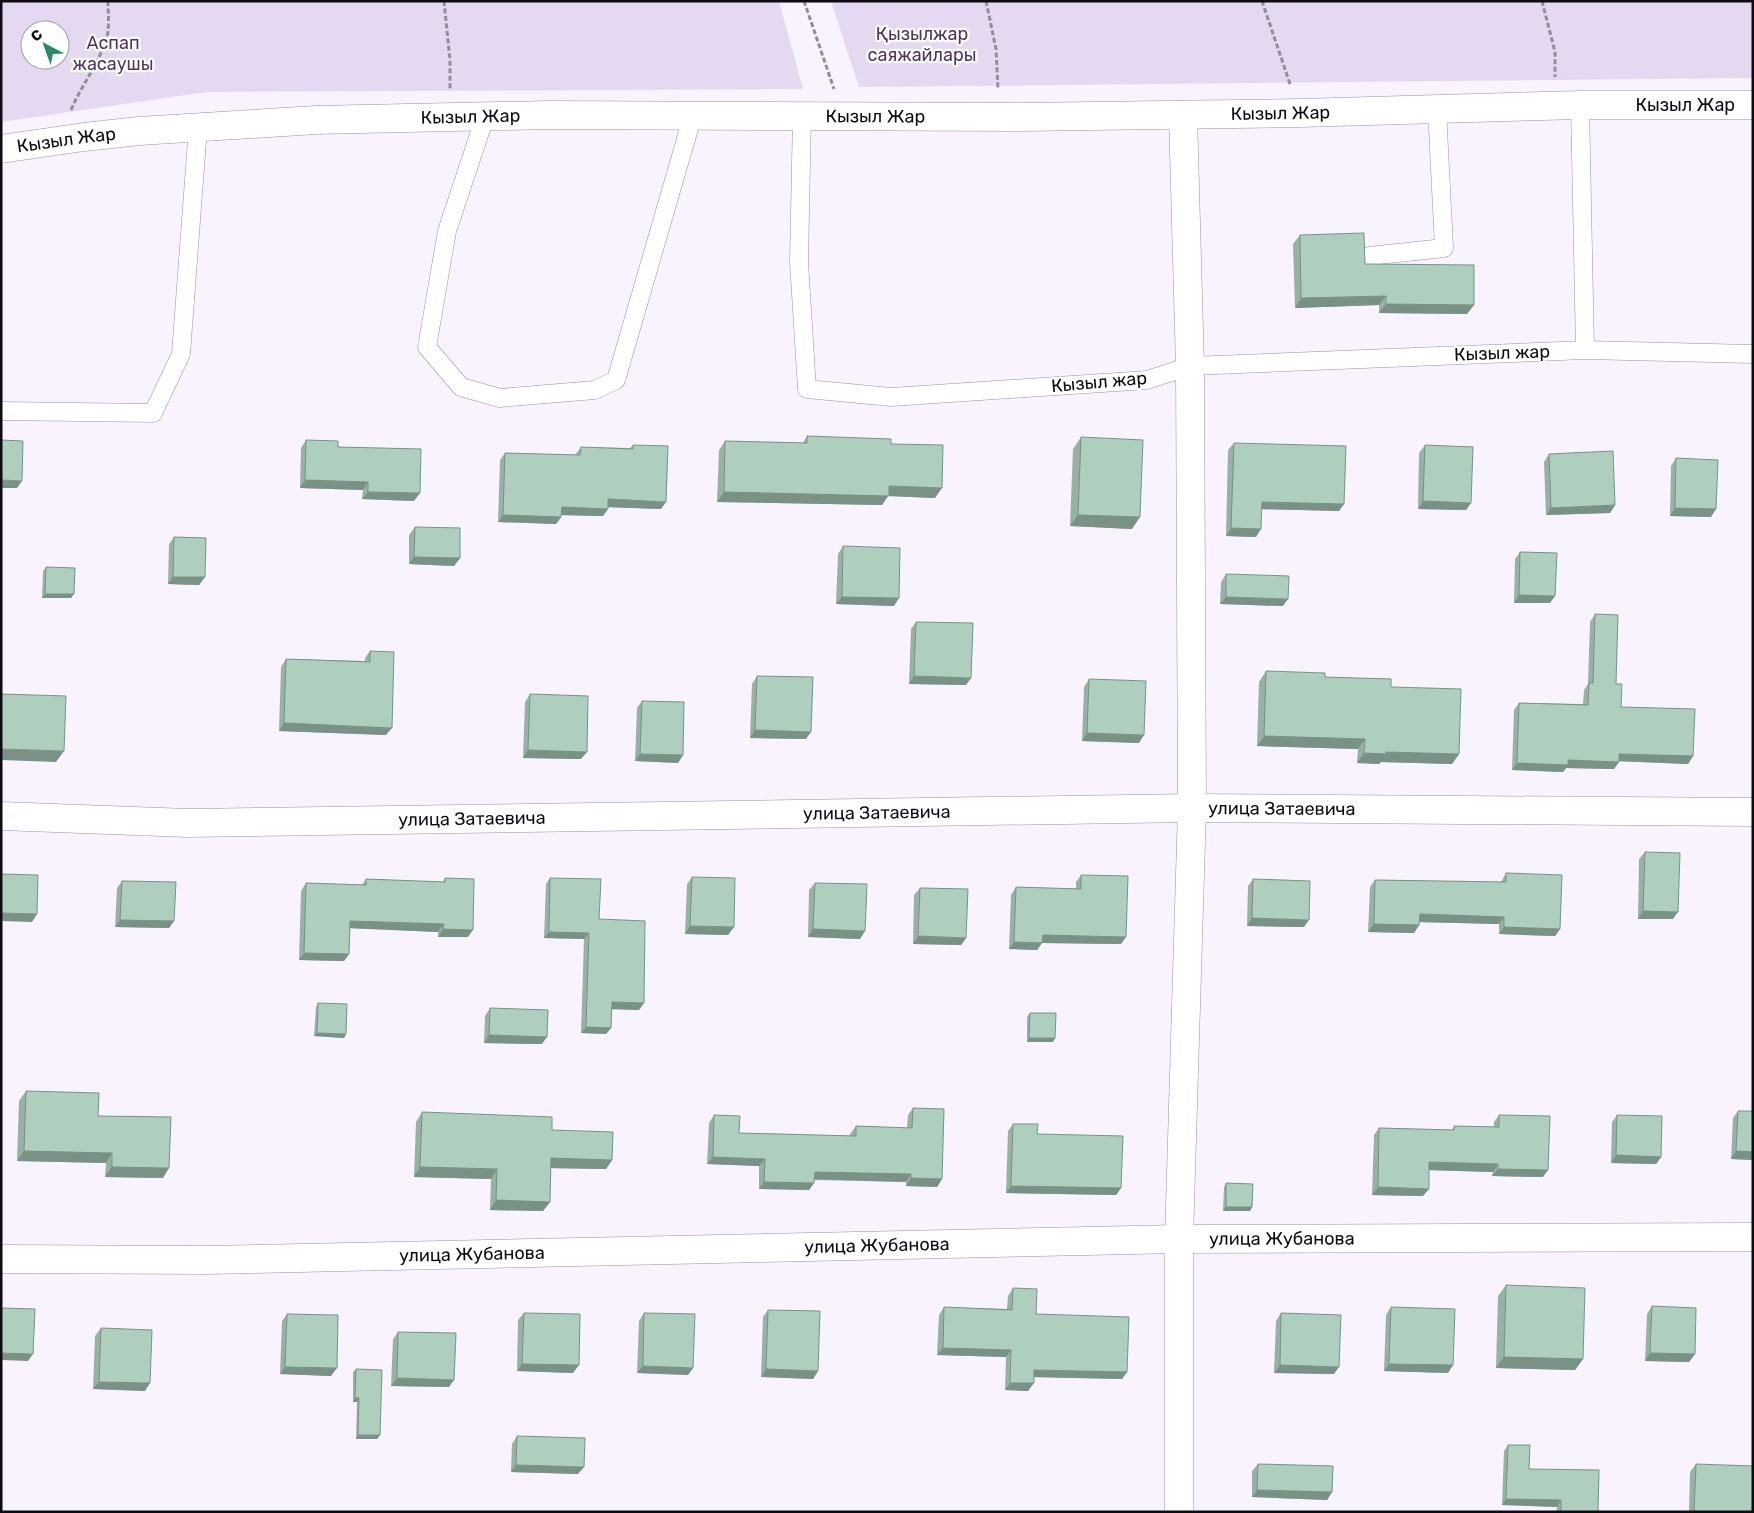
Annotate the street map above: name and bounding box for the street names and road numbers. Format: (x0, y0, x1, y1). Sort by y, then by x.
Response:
street label: Кызыл Жар (1635, 94, 1735, 116)
street label: Кызыл Жар (1230, 101, 1331, 125)
street label: Кызыл Жар (420, 105, 520, 129)
street label: Кызыл Жар (826, 105, 925, 128)
street label: Кызыл Жар (15, 123, 117, 158)
street label: Кызыл жар (1454, 340, 1550, 366)
street label: Кызыл жар (1050, 367, 1148, 397)
street label: улица Затаевича (1208, 797, 1356, 820)
street label: улица Затаевича (803, 801, 951, 825)
street label: улица Затаевича (398, 807, 546, 831)
street label: улица Жубанова (1209, 1227, 1355, 1250)
street label: улица Жубанова (804, 1233, 950, 1258)
street label: улица Жубанова (399, 1242, 545, 1267)

